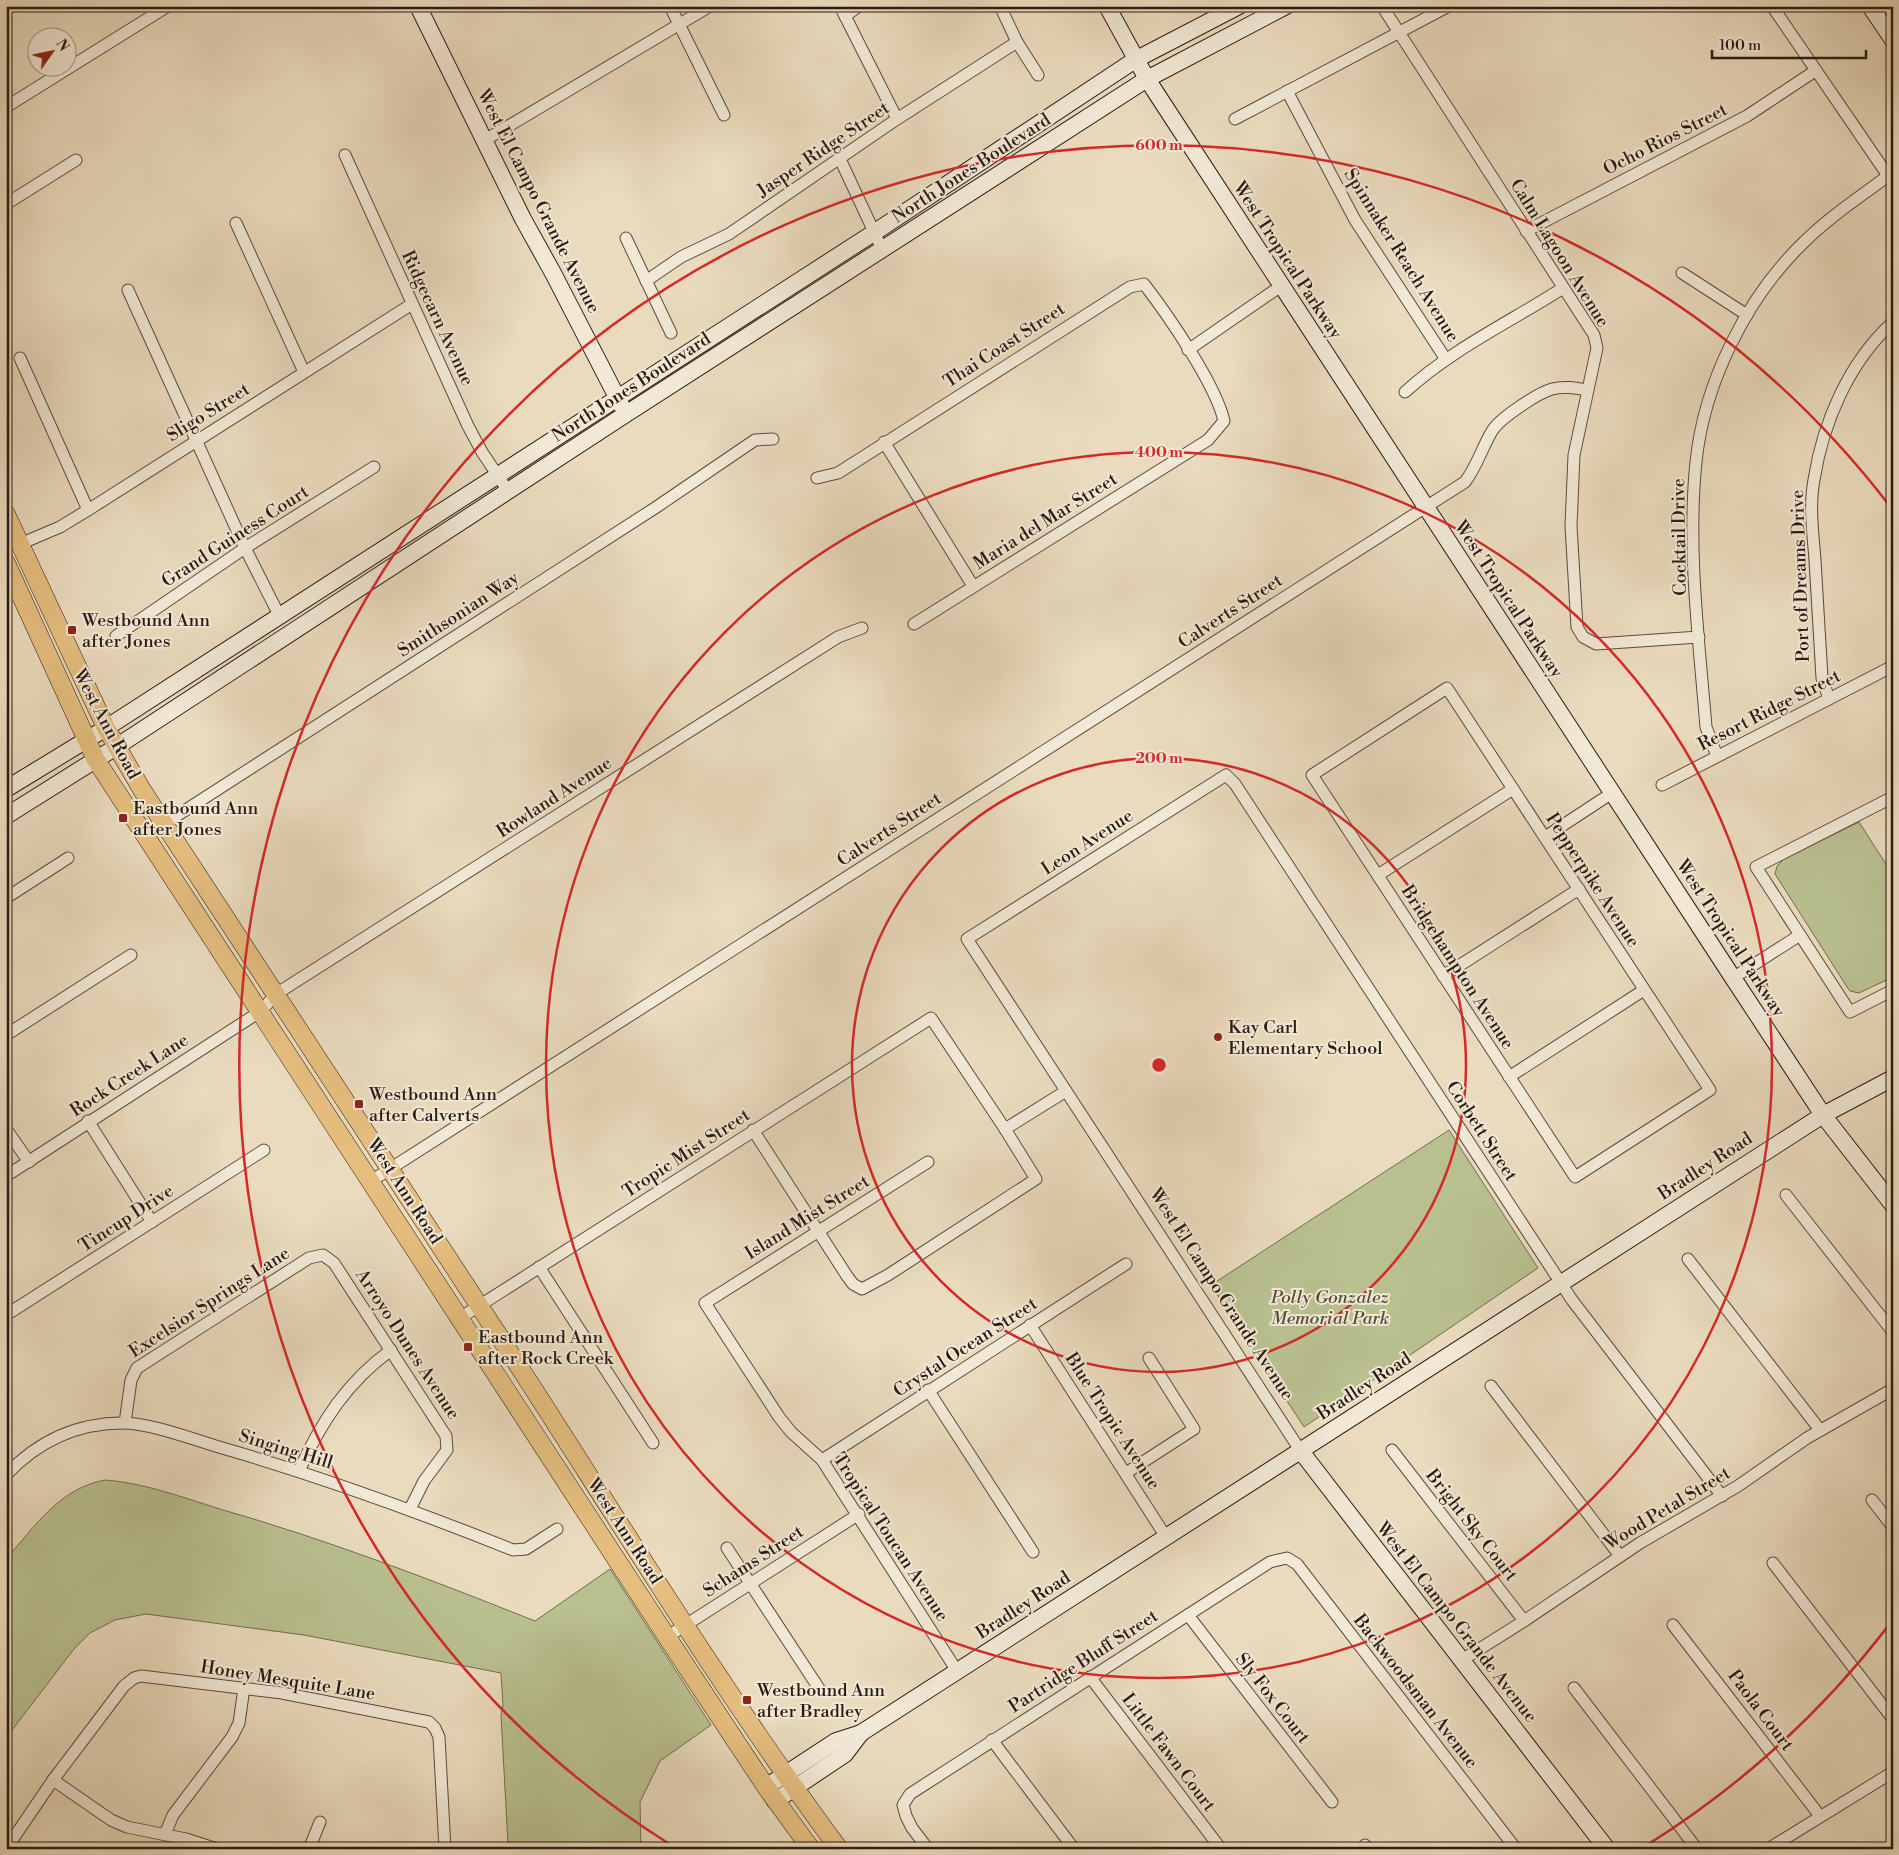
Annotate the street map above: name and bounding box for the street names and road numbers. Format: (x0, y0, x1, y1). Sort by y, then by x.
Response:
street label: West El Campo Grande Avenue (471, 84, 605, 317)
street label: Jasper Ridge Street (752, 96, 894, 203)
street label: Ocho Rios Street (1599, 98, 1732, 181)
street label: North Jones Boulevard (887, 108, 1056, 228)
street label: Spinnaker Reach Avenue (1339, 164, 1464, 346)
street label: Calm Lagoon Avenue (1505, 175, 1615, 332)
street label: West Tropical Parkway (1228, 176, 1347, 344)
street label: Ridgecarn Avenue (396, 247, 479, 390)
street label: Thai Coast Street (939, 297, 1070, 393)
street label: North Jones Boulevard (547, 327, 716, 447)
street label: Sligo Street (162, 378, 255, 447)
street label: Maria del Mar Street (969, 467, 1122, 575)
street label: Cocktail Drive (1667, 478, 1692, 596)
street label: Grand Guiness Court (157, 480, 314, 593)
street label: Port of Dreams Drive (1786, 489, 1815, 663)
street label: West Tropical Parkway (1449, 515, 1568, 683)
street label: Smithsonian Way (393, 566, 524, 662)
street label: Calverts Street (1174, 569, 1287, 654)
street label: West Ann Road (67, 664, 146, 784)
street label: Resort Ridge Street (1694, 664, 1845, 756)
street label: Rowland Avenue (492, 752, 616, 843)
street label: Calverts Street (833, 787, 946, 872)
street label: Leon Avenue (1037, 804, 1138, 881)
street label: Pepperpike Avenue (1540, 809, 1645, 952)
street label: West Tropical Parkway (1671, 854, 1790, 1022)
street label: Bridgehampton Avenue (1395, 880, 1519, 1054)
street label: Rock Creek Lane (66, 1029, 193, 1122)
street label: Corbett Street (1441, 1077, 1523, 1186)
street label: Tropic Mist Street (618, 1103, 755, 1203)
street label: Bradley Road (1653, 1127, 1758, 1206)
street label: West Ann Road (361, 1133, 448, 1249)
street label: Island Mist Street (741, 1170, 874, 1265)
street label: Tincup Drive (75, 1179, 178, 1258)
street label: West El Campo Grande Avenue (1144, 1183, 1299, 1405)
street label: Excelsior Springs Lane (124, 1242, 294, 1363)
street label: Arroyo Dunes Avenue (350, 1264, 465, 1424)
street label: Crystal Ocean Street (889, 1292, 1042, 1403)
street label: Blue Tropic Avenue (1059, 1347, 1166, 1494)
street label: Bradley Road (1312, 1347, 1417, 1426)
street label: Singing Hill (236, 1424, 336, 1475)
street label: Tropical Toucan Avenue (827, 1449, 954, 1626)
street label: Wood Petal Street (1599, 1461, 1735, 1556)
street label: Bright Sky Court (1420, 1464, 1523, 1587)
street label: West Ann Road (581, 1473, 668, 1589)
street label: West El Campo Grande Avenue (1370, 1517, 1542, 1727)
street label: Schams Street (699, 1520, 808, 1602)
street label: Bradley Road (971, 1566, 1076, 1645)
street label: Partridge Bluff Street (1004, 1604, 1163, 1718)
street label: Backwoodsman Avenue (1348, 1609, 1483, 1773)
street label: Sly Fox Court (1230, 1648, 1316, 1749)
street label: Honey Mesquite Lane (199, 1655, 377, 1706)
street label: Paola Court (1722, 1665, 1799, 1756)
street label: Little Fawn Court (1116, 1688, 1221, 1817)

